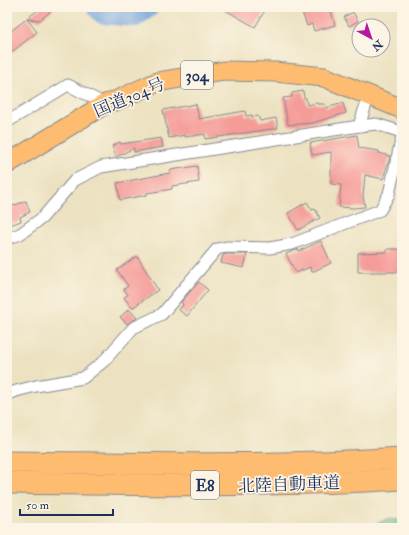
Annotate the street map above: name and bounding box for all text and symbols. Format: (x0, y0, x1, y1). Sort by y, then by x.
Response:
north arrow (351, 18, 391, 58)
text: N (368, 36, 386, 54)
road number: 304 (181, 61, 213, 89)
street label: 国道304号 (90, 73, 168, 122)
road number: E8 (191, 471, 219, 499)
street label: 北陸自動車道 (238, 472, 340, 497)
scale bar (20, 491, 113, 517)
text: 50 m (26, 498, 50, 513)

